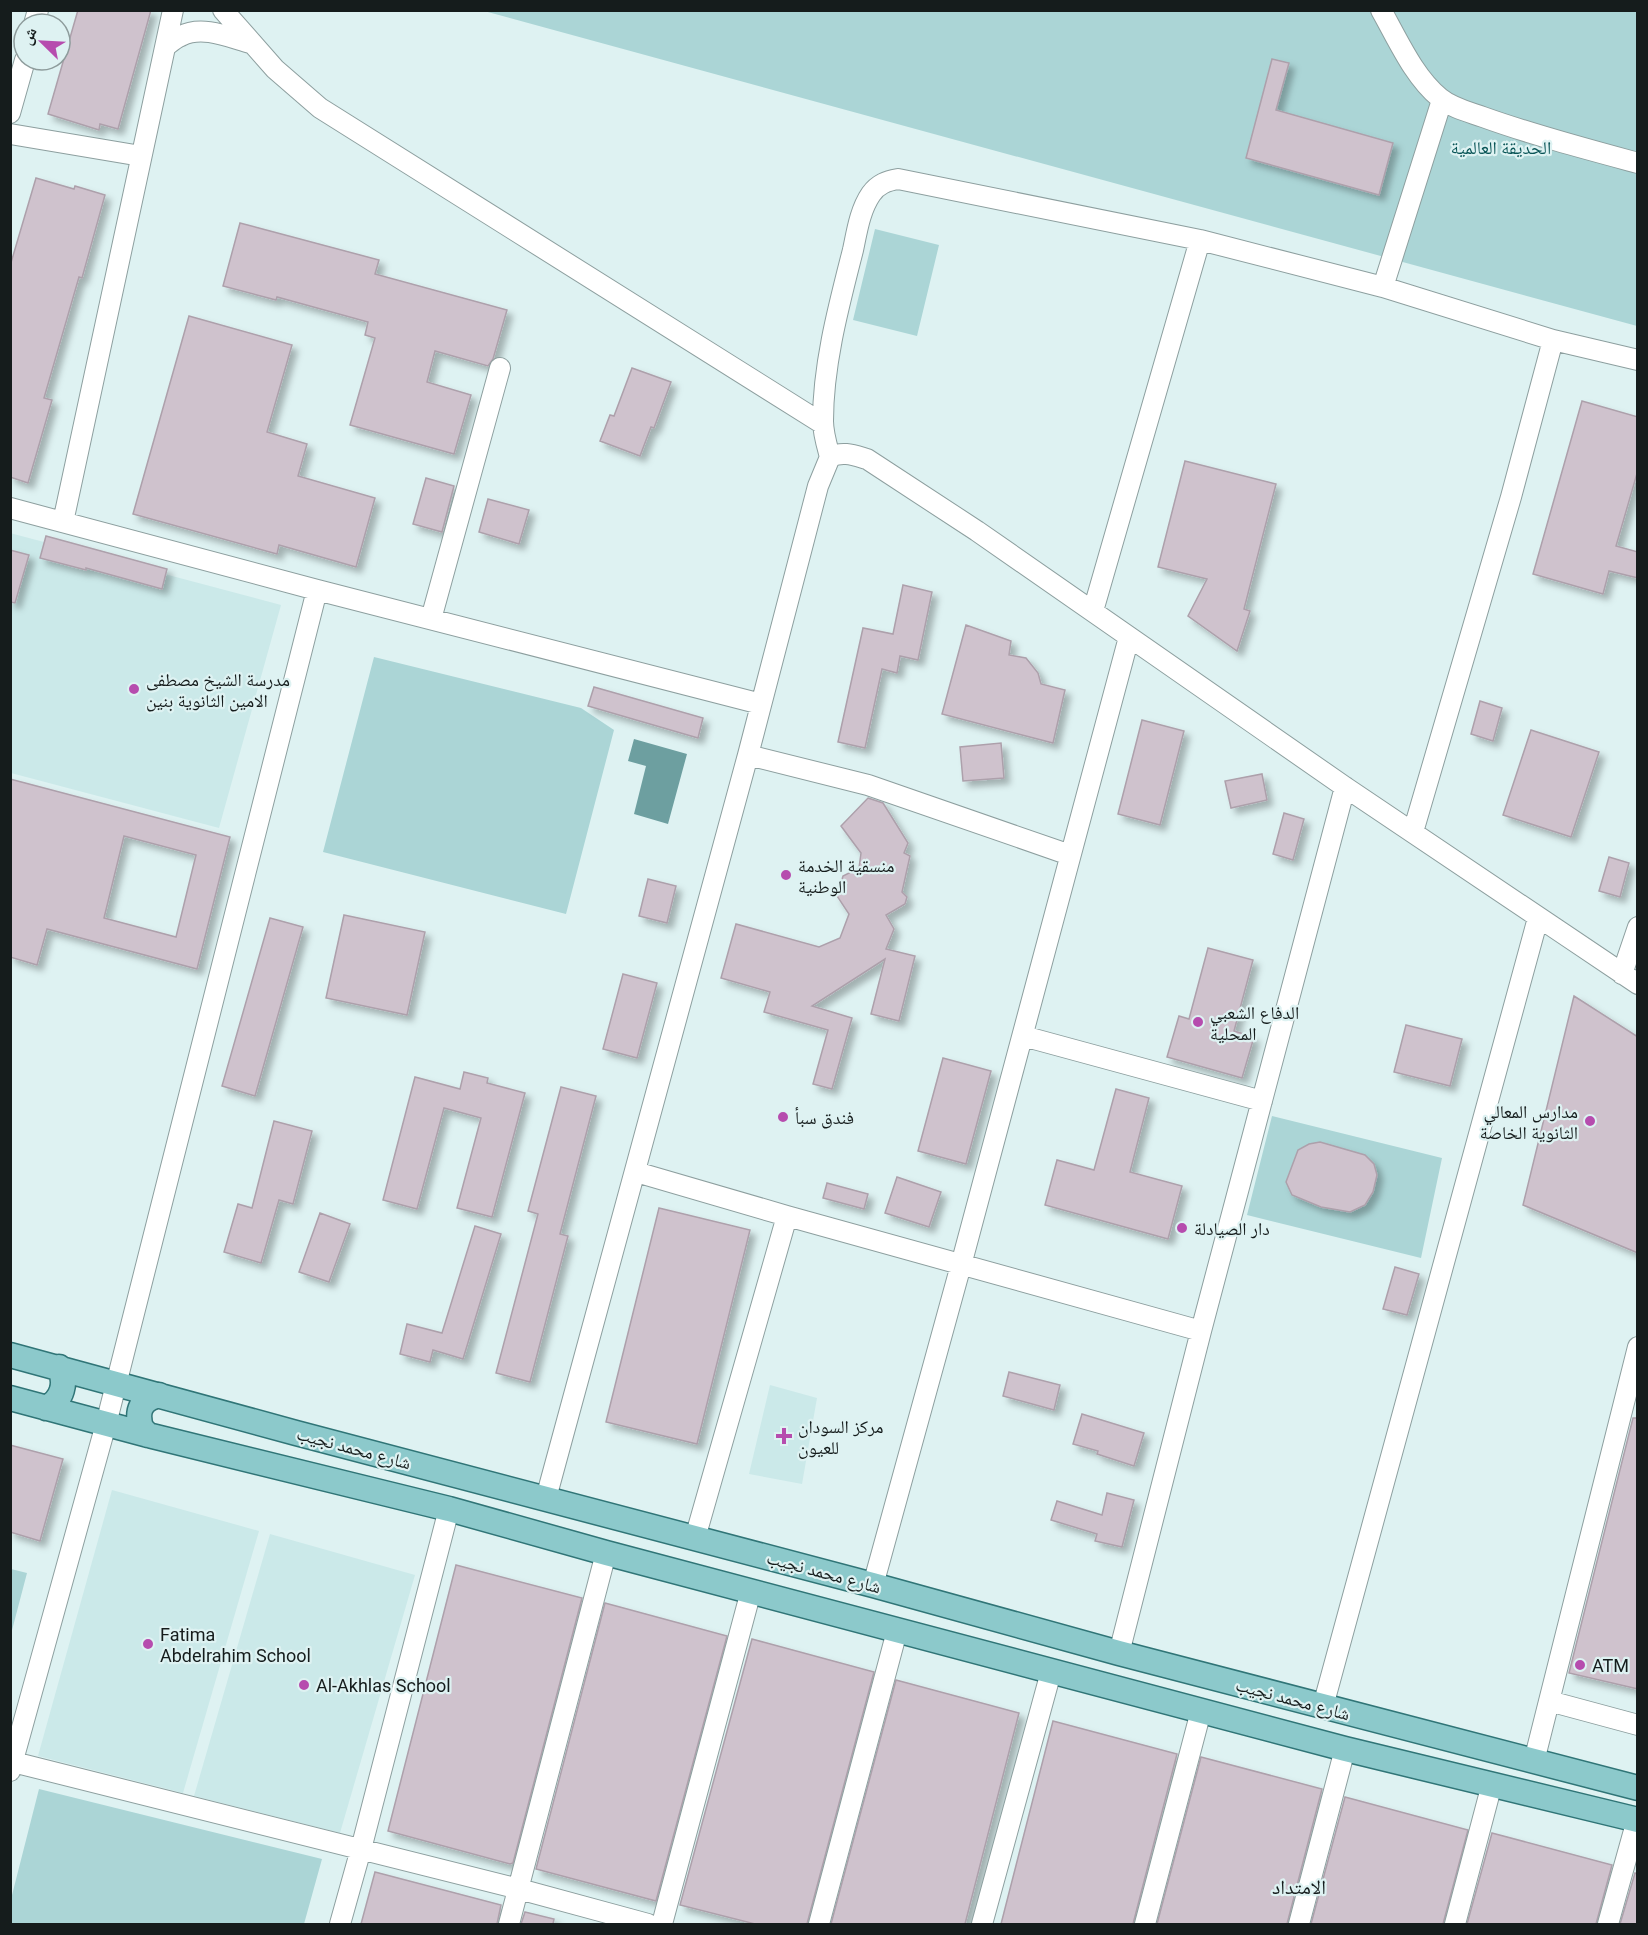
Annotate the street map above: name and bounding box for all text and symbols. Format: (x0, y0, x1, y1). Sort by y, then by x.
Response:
north arrow (12, 12, 72, 72)
text: ش (17, 24, 41, 48)
park label: الحديقة العالمية (1451, 137, 1551, 158)
place label: مدرسة الشيخ مصطفى الامين الثانوية بنين (146, 669, 290, 712)
marker: مدرسة الشيخ مصطفى الامين الثانوية بنين (127, 682, 141, 696)
place label: منسقية الخدمة الوطنية (798, 855, 894, 897)
marker: منسقية الخدمة الوطنية (779, 868, 793, 882)
place label: الدفاع الشعبي المحلية (1210, 1002, 1299, 1044)
marker: الدفاع الشعبي المحلية (1191, 1015, 1205, 1029)
place label: مدارس المعالي الثانوية الخاصة (1480, 1101, 1578, 1143)
place label: فندق سبأ (795, 1107, 854, 1129)
marker: فندق سبأ (776, 1110, 790, 1124)
marker: مدارس المعالي الثانوية الخاصة (1583, 1114, 1597, 1128)
place label: دار الصيادلة (1194, 1218, 1270, 1239)
marker: دار الصيادلة (1175, 1221, 1189, 1235)
place label: مركز السودان للعيون (798, 1416, 883, 1459)
street label: شارع محمد نجيب (294, 1423, 413, 1474)
marker: مركز السودان للعيون (775, 1427, 793, 1445)
street label: شارع محمد نجيب (764, 1547, 883, 1598)
place label: Fatima Abdelrahim School (160, 1624, 311, 1666)
marker: Fatima Abdelrahim School (141, 1637, 155, 1651)
place label: ATM (1592, 1655, 1629, 1676)
marker: ATM (1573, 1658, 1587, 1672)
street label: شارع محمد نجيب (1233, 1674, 1352, 1725)
place label: Al-Akhlas School (316, 1675, 451, 1696)
marker: Al-Akhlas School (297, 1678, 311, 1692)
district label: الامتداد (1272, 1875, 1326, 1899)

